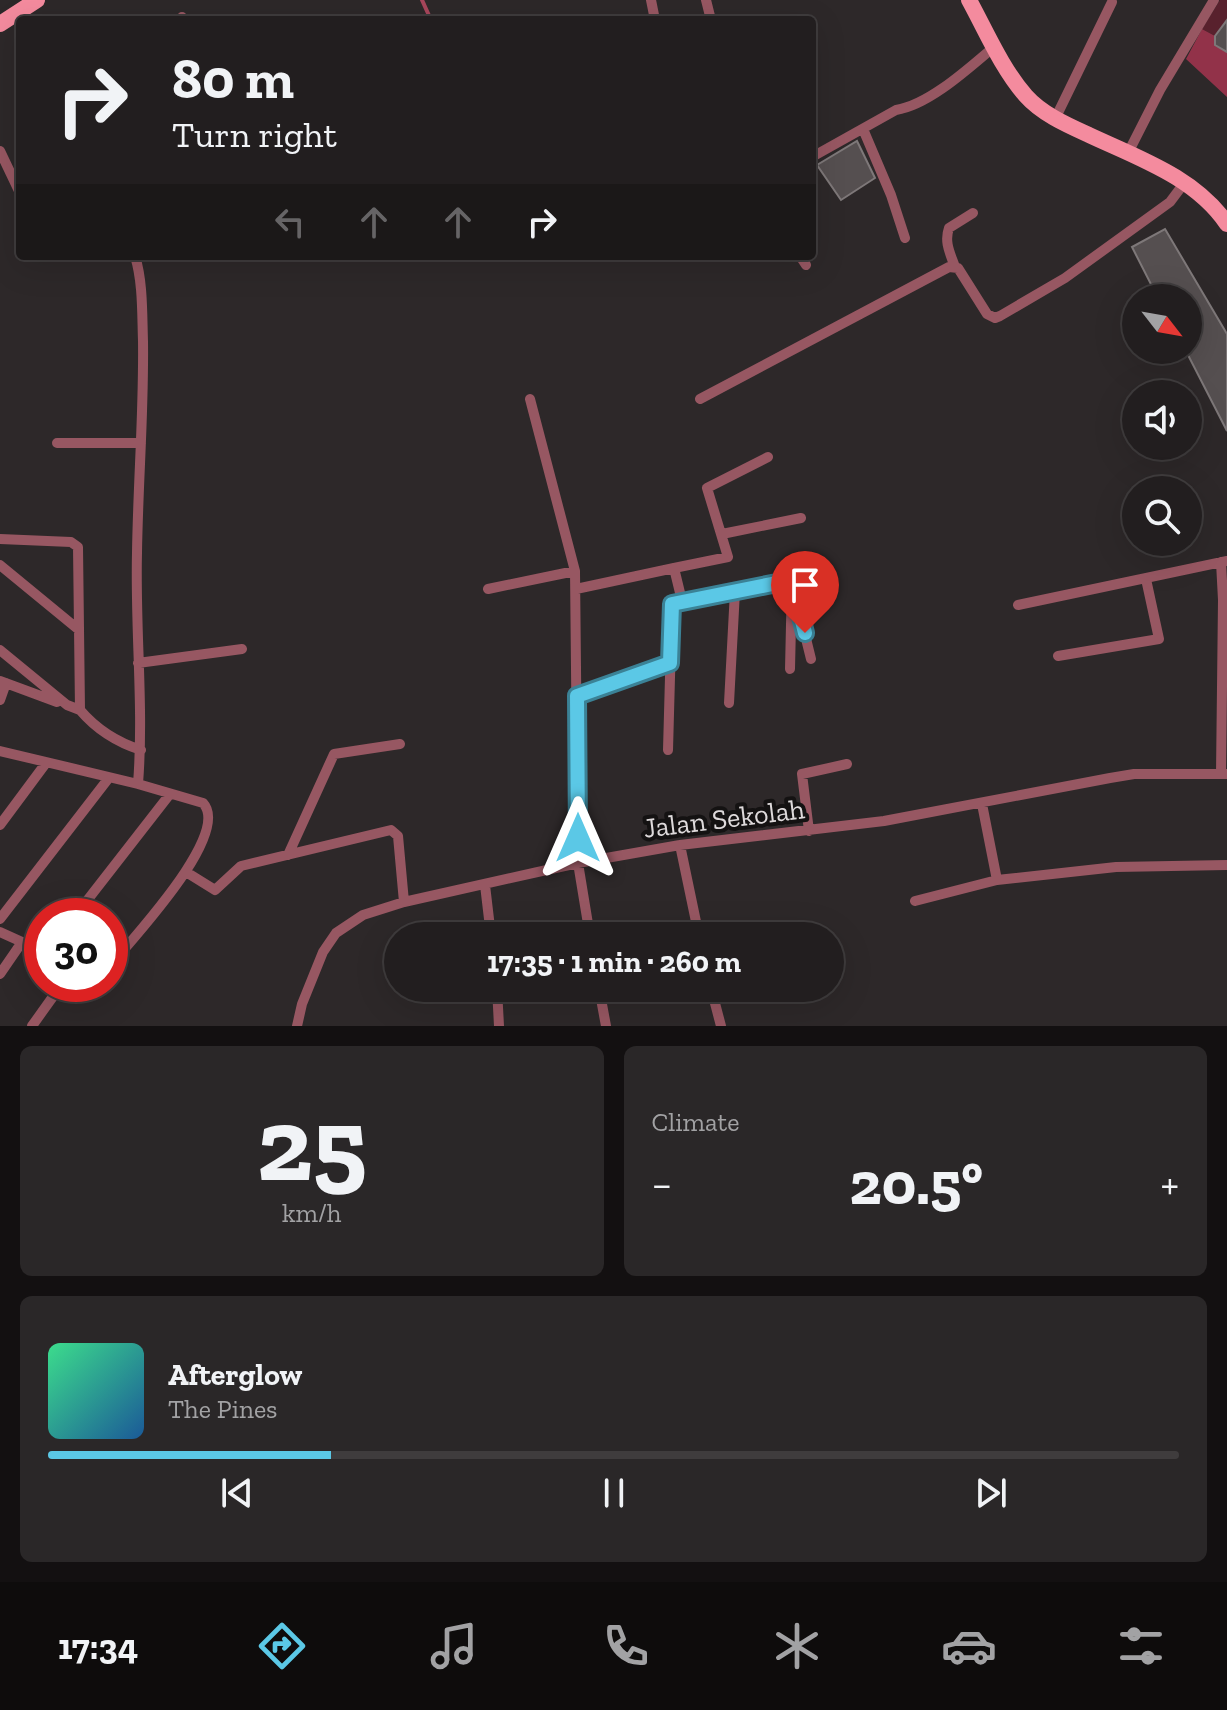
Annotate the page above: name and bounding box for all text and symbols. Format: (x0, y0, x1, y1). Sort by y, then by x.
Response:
text: 80 m (172, 45, 294, 112)
icon: right (40, 48, 144, 152)
text: Turn right (172, 113, 337, 156)
icon: left (268, 200, 312, 244)
icon: ahead (352, 200, 396, 244)
icon: ahead (436, 200, 480, 244)
icon: right (520, 200, 564, 244)
north arrow (1122, 284, 1202, 364)
map controls (1122, 284, 1202, 556)
button: sound (1122, 380, 1202, 460)
button: search (1122, 476, 1202, 556)
pin (771, 551, 839, 633)
icon: arrive (783, 563, 827, 607)
street label: Jalan Sekolah (642, 792, 807, 845)
position arrow (536, 796, 620, 880)
speed limit sign: 30 (24, 898, 128, 1002)
text: 17:35 · 1 min · 260 m (487, 944, 741, 980)
text: 25 (257, 1082, 367, 1207)
text: Climate (652, 1106, 739, 1138)
text: 20.5° (850, 1147, 983, 1219)
text: − (652, 1157, 672, 1210)
text: + (1160, 1157, 1179, 1210)
text: km/h (282, 1197, 341, 1229)
text: Afterglow (168, 1357, 302, 1393)
text: The Pines (168, 1393, 278, 1425)
icon: previous (215, 1471, 259, 1515)
icon: pause (592, 1471, 636, 1515)
icon: next (969, 1471, 1013, 1515)
icon: directions (254, 1618, 310, 1674)
icon: music (426, 1618, 482, 1674)
icon: phone (598, 1618, 654, 1674)
icon: climate (769, 1618, 825, 1674)
icon: car (941, 1618, 997, 1674)
icon: filters (1113, 1618, 1169, 1674)
text: 17:34 (58, 1625, 138, 1668)

